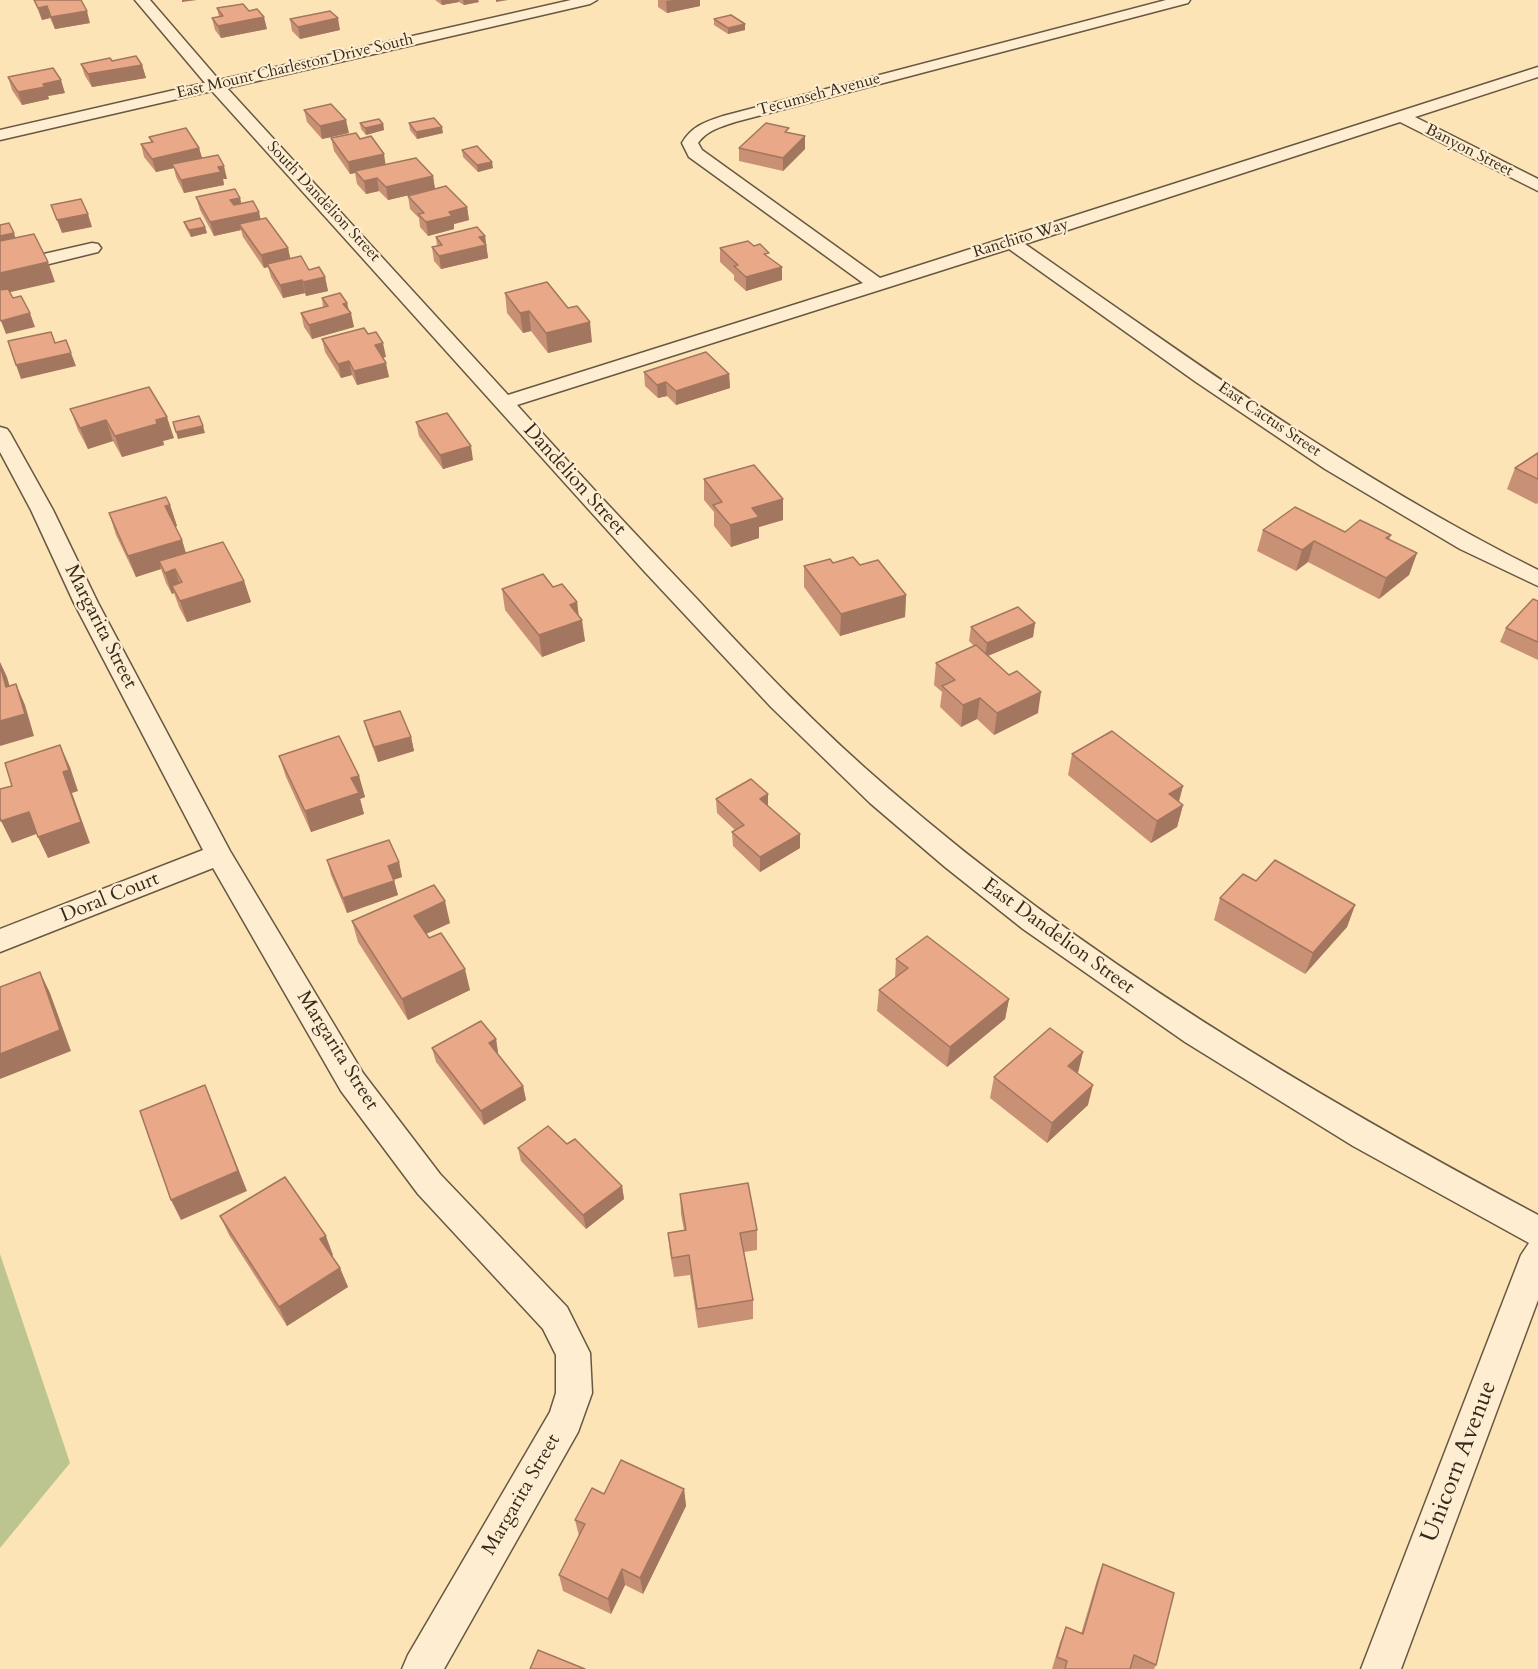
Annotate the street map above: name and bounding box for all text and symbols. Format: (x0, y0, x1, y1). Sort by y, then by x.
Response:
street label: East Mount Charleston Drive South (175, 30, 415, 104)
street label: Tecumseh Avenue (756, 69, 882, 121)
street label: Banyon Street (1422, 121, 1516, 181)
street label: South Dandelion Street (262, 138, 384, 266)
street label: Ranchito Way (971, 215, 1071, 263)
street label: East Cactus Street (1214, 379, 1324, 461)
street label: Dandelion Street (517, 419, 631, 541)
street label: Margarita Street (58, 561, 142, 693)
street label: Doral Court (57, 867, 163, 929)
street label: East Dandelion Street (977, 874, 1139, 1000)
street label: Margarita Street (291, 987, 383, 1115)
street label: Unicorn Avenue (1416, 1377, 1504, 1547)
street label: Margarita Street (478, 1430, 566, 1560)

